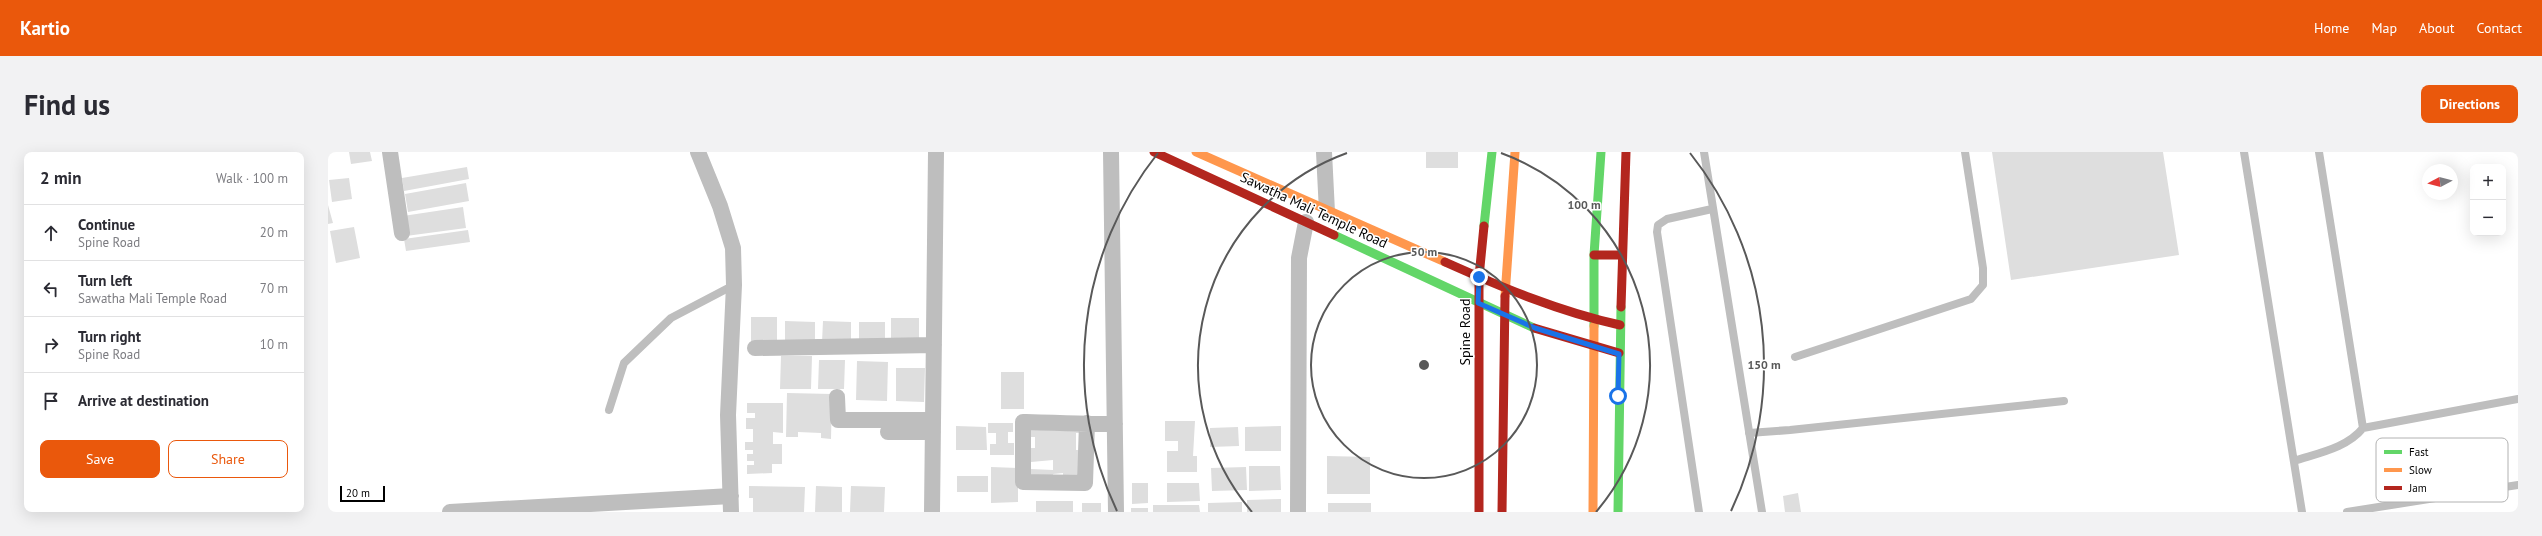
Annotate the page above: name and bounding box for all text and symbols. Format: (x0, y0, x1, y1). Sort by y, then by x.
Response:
text: Kartio (20, 16, 70, 40)
text: Home (2314, 19, 2349, 37)
text: Map (2371, 19, 2397, 37)
text: About (2419, 19, 2455, 37)
text: Contact (2477, 19, 2522, 37)
button: Directions (2421, 85, 2518, 123)
text: Find us (24, 86, 110, 123)
north arrow (2422, 164, 2458, 200)
map controls (2470, 164, 2506, 236)
button: + (2470, 164, 2506, 200)
text: 2 min (40, 167, 81, 189)
street label: Sawatha Mali Temple Road (1237, 168, 1391, 252)
text: Walk · 100 m (216, 170, 288, 187)
text: 100 m (1567, 197, 1601, 212)
button: − (2470, 200, 2506, 236)
text: Continue (78, 215, 135, 234)
icon: ahead (40, 222, 62, 244)
text: 20 m (260, 224, 288, 241)
text: Spine Road (78, 234, 140, 251)
text: 50 m (1411, 244, 1437, 259)
route end (1470, 268, 1488, 286)
text: Turn left (78, 271, 132, 290)
icon: left (40, 278, 62, 300)
text: 70 m (260, 280, 288, 297)
text: Sawatha Mali Temple Road (78, 290, 227, 307)
street label: Spine Road (1456, 299, 1474, 365)
text: Turn right (78, 327, 141, 346)
icon: right (40, 334, 62, 356)
text: 10 m (260, 336, 288, 353)
text: Spine Road (78, 346, 140, 363)
text: 150 m (1747, 357, 1781, 372)
centre of rings (1417, 358, 1431, 372)
route start (1609, 387, 1627, 405)
icon: arrive (40, 390, 62, 412)
text: Arrive at destination (78, 391, 209, 410)
legend (2376, 438, 2508, 502)
button: Save (40, 440, 160, 478)
button: Share (168, 440, 288, 478)
text: Fast (2409, 445, 2429, 459)
text: Slow (2409, 463, 2432, 477)
text: Jam (2408, 481, 2427, 495)
scale bar (340, 484, 385, 503)
text: 20 m (346, 486, 370, 500)

